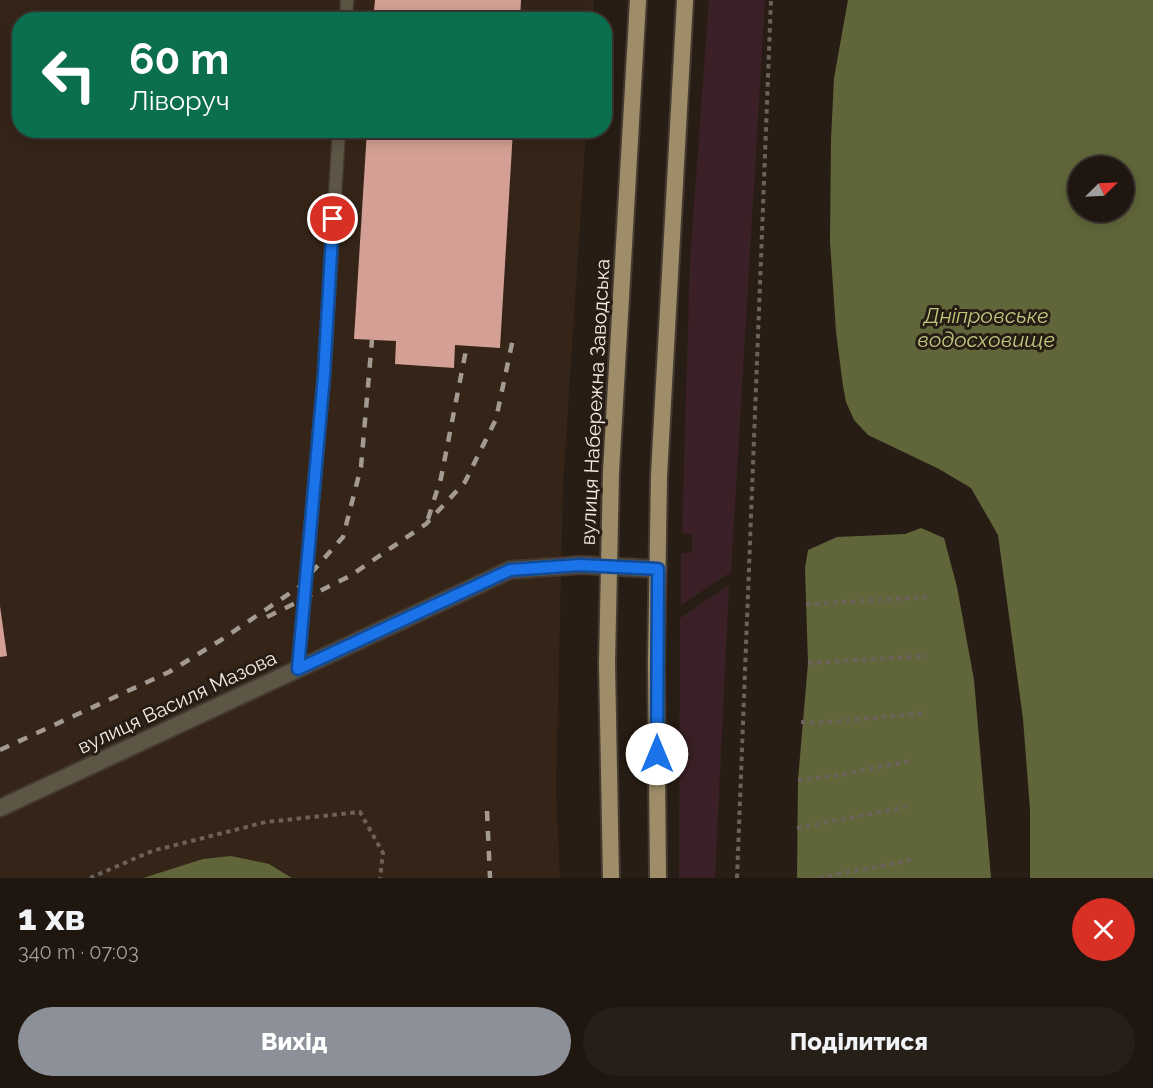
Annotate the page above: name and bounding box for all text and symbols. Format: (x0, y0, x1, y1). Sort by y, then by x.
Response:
text: 60 m (129, 35, 229, 84)
icon: left (30, 36, 108, 114)
text: Ліворуч (129, 85, 230, 116)
north arrow (1068, 156, 1134, 222)
map controls (1068, 156, 1134, 222)
pin (307, 193, 358, 244)
icon: arrive (316, 202, 349, 235)
street label: вулиця Набережна Заводська (576, 258, 614, 546)
water label: Дніпровське водосховище (917, 303, 1055, 352)
street label: вулиця Василя Мазова (74, 645, 280, 759)
position arrow (625, 722, 689, 786)
text: 1 хв (18, 896, 85, 938)
button: close (1072, 898, 1135, 961)
text: 340 m · 07:03 (18, 940, 139, 964)
button: Вихід (18, 1007, 571, 1076)
button: Поділитися (583, 1007, 1135, 1076)

